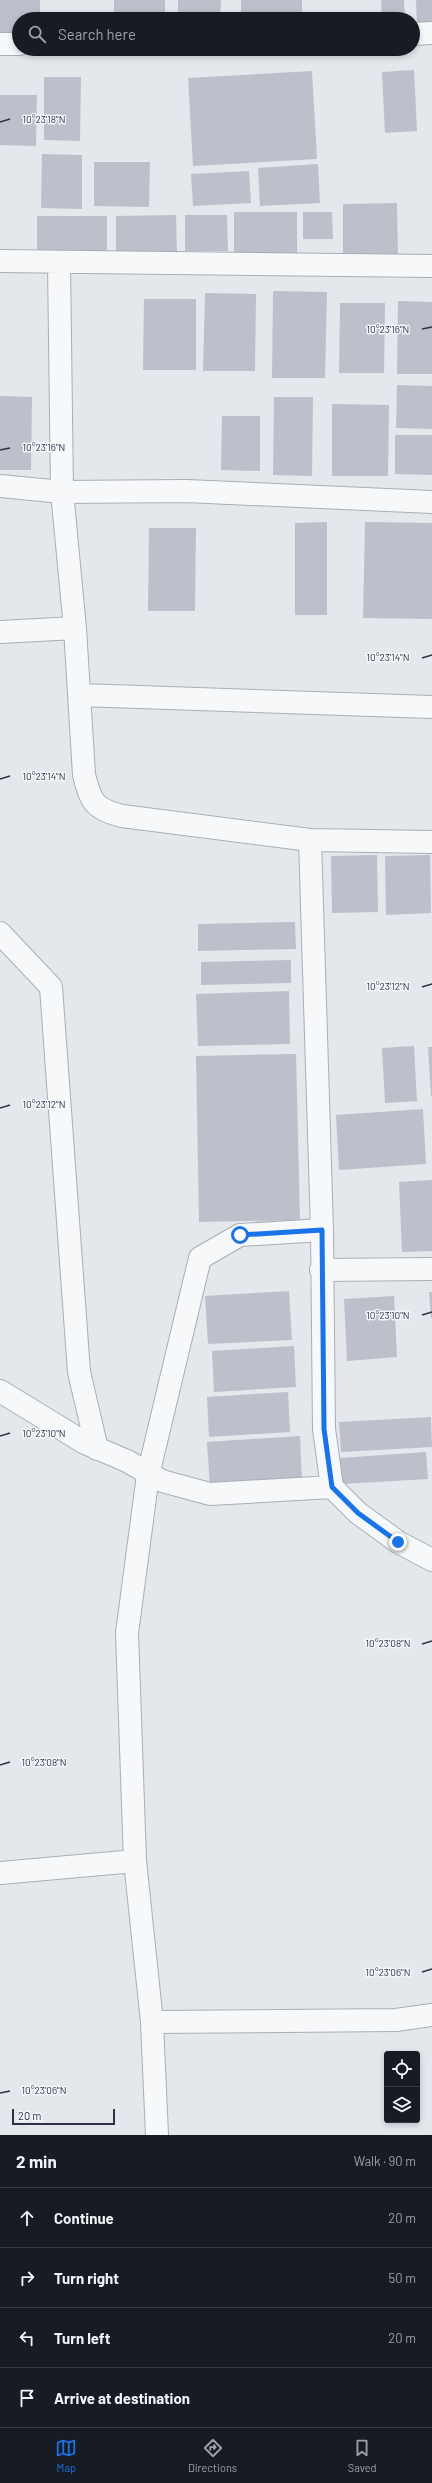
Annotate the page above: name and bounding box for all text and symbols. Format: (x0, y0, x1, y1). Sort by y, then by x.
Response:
search box (12, 12, 420, 56)
icon: search (26, 23, 48, 45)
text: Search here (58, 25, 136, 43)
text: 10°23'18"N (23, 113, 65, 125)
text: 10°23'16"N (367, 323, 409, 335)
text: 10°23'16"N (23, 441, 65, 453)
text: 10°23'14"N (367, 651, 409, 663)
text: 10°23'14"N (23, 770, 65, 782)
text: 10°23'12"N (367, 980, 409, 992)
text: 10°23'12"N (23, 1098, 65, 1110)
route start (231, 1226, 249, 1244)
text: 10°23'10"N (366, 1309, 410, 1321)
text: 10°23'10"N (22, 1427, 66, 1439)
route end (389, 1533, 407, 1551)
text: 10°23'08"N (366, 1637, 410, 1649)
text: 10°23'08"N (22, 1756, 66, 1768)
text: 10°23'06"N (366, 1966, 410, 1978)
map controls (384, 2051, 420, 2123)
button: locate (384, 2051, 420, 2087)
text: 10°23'06"N (22, 2084, 66, 2096)
button: layers (384, 2087, 420, 2123)
scale bar (12, 2107, 115, 2126)
text: 20 m (18, 2109, 41, 2122)
text: 2 min (16, 2151, 57, 2171)
text: Walk · 90 m (354, 2153, 416, 2169)
icon: ahead (16, 2207, 38, 2229)
text: Continue (54, 2209, 114, 2227)
text: 20 m (388, 2210, 416, 2226)
icon: right (16, 2267, 38, 2289)
text: Turn right (54, 2269, 119, 2287)
text: 50 m (389, 2270, 416, 2286)
icon: left (16, 2327, 38, 2349)
text: Turn left (54, 2329, 110, 2347)
text: 20 m (388, 2330, 416, 2346)
icon: arrive (16, 2387, 38, 2409)
text: Arrive at destination (54, 2389, 190, 2407)
tab: Map (55, 2437, 77, 2474)
tab: Directions (188, 2437, 237, 2474)
tab: Saved (348, 2437, 377, 2474)

